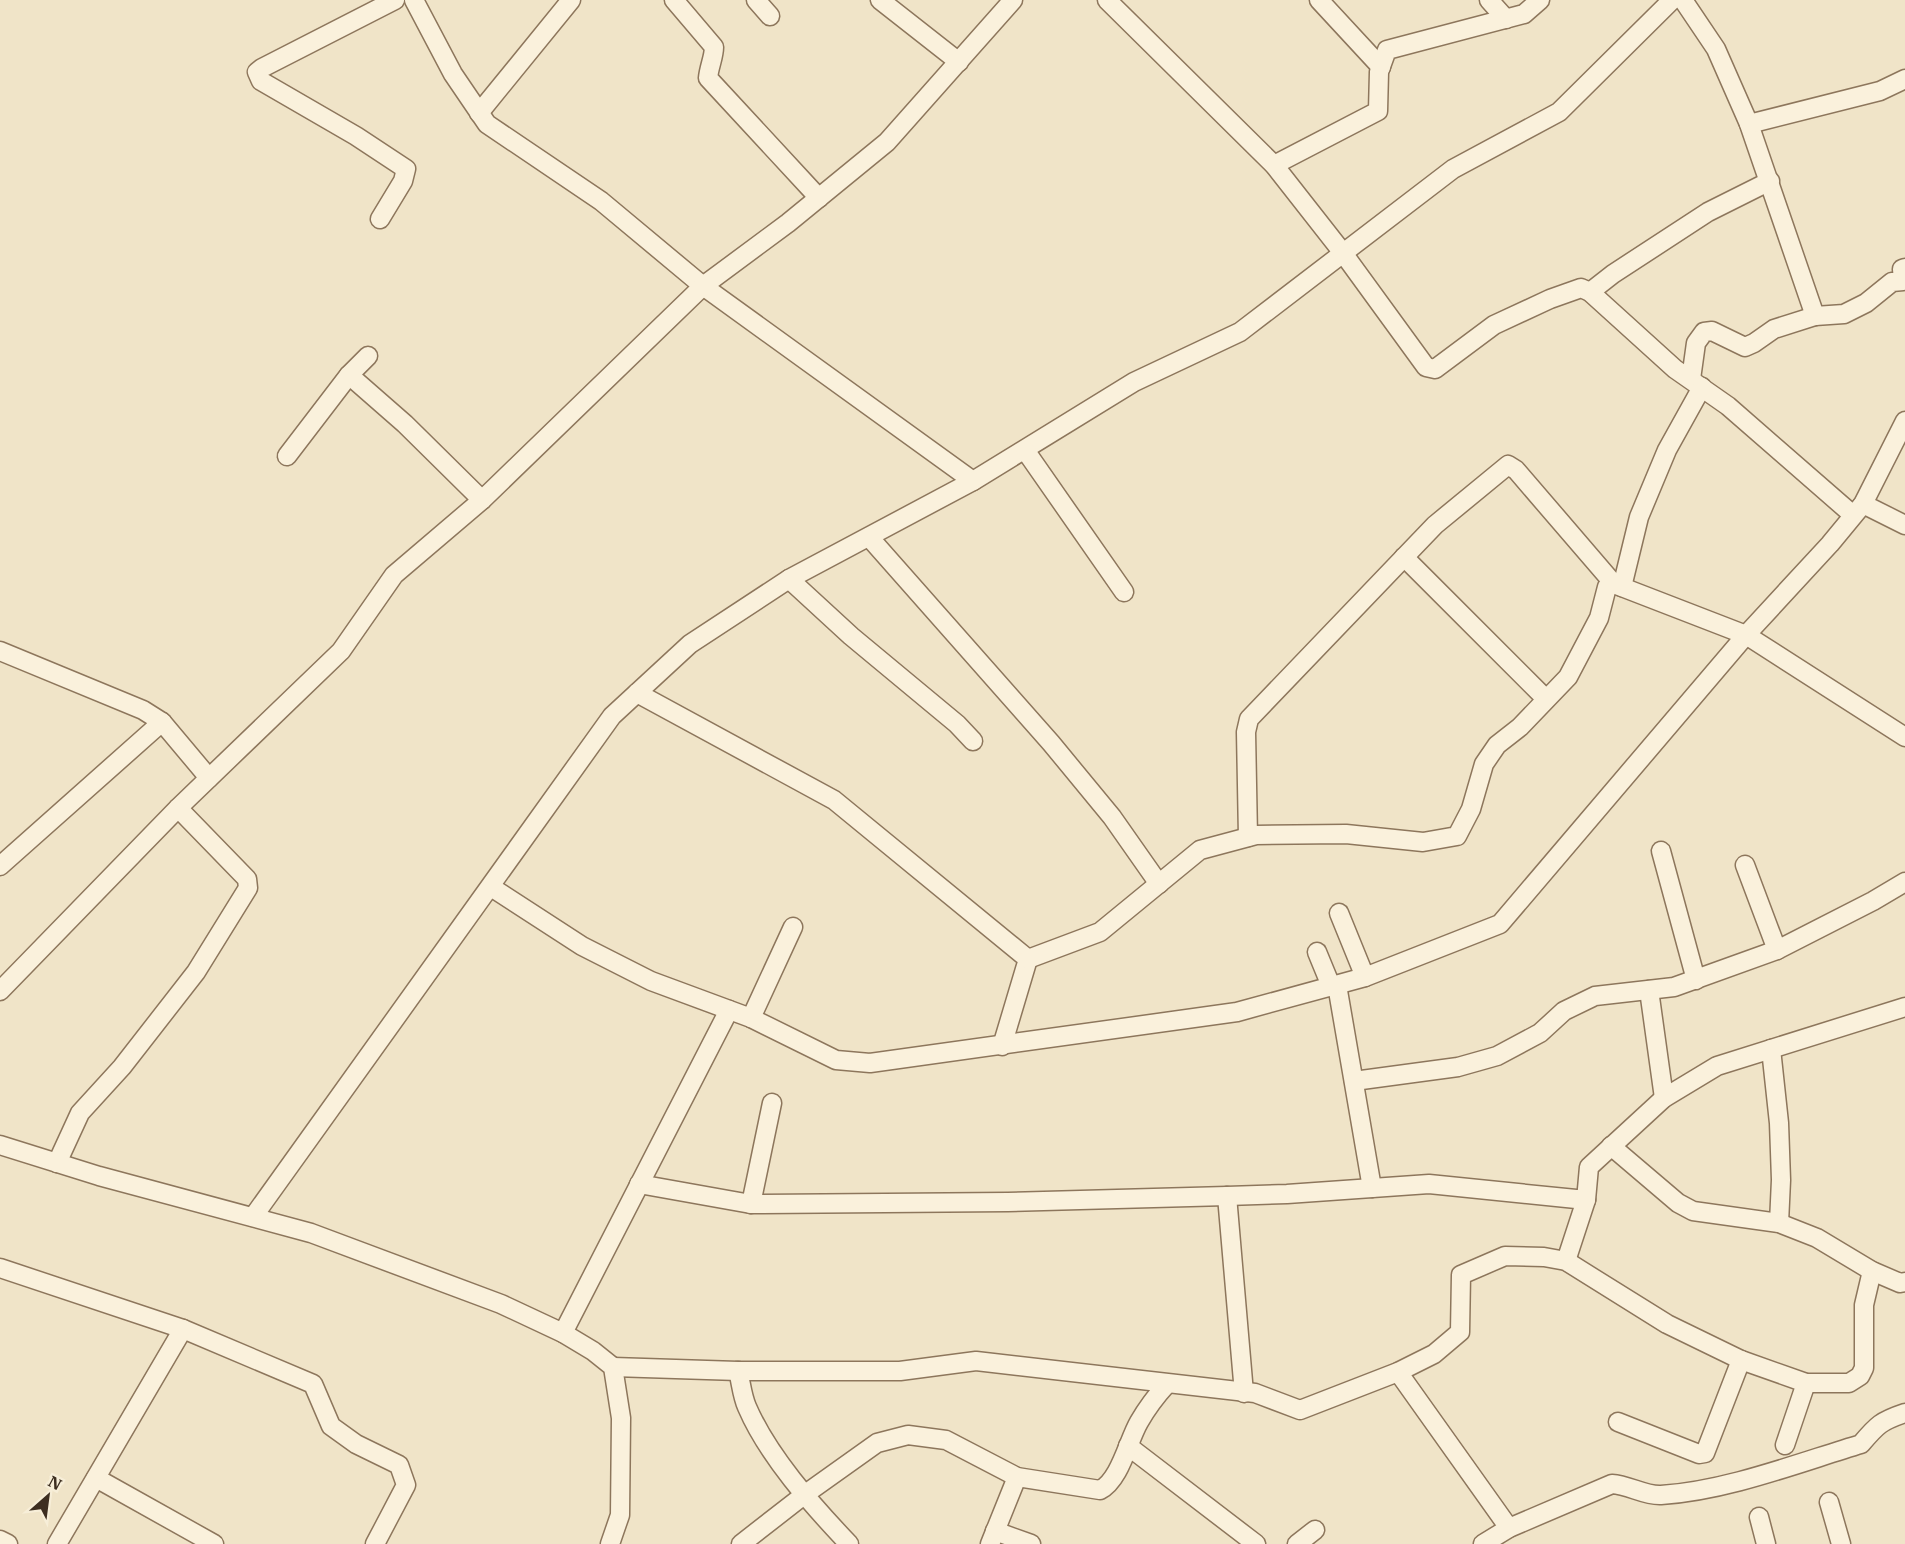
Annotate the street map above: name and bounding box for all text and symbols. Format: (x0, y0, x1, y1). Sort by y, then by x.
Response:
north arrow (18, 1466, 78, 1526)
text: N (45, 1471, 65, 1495)

